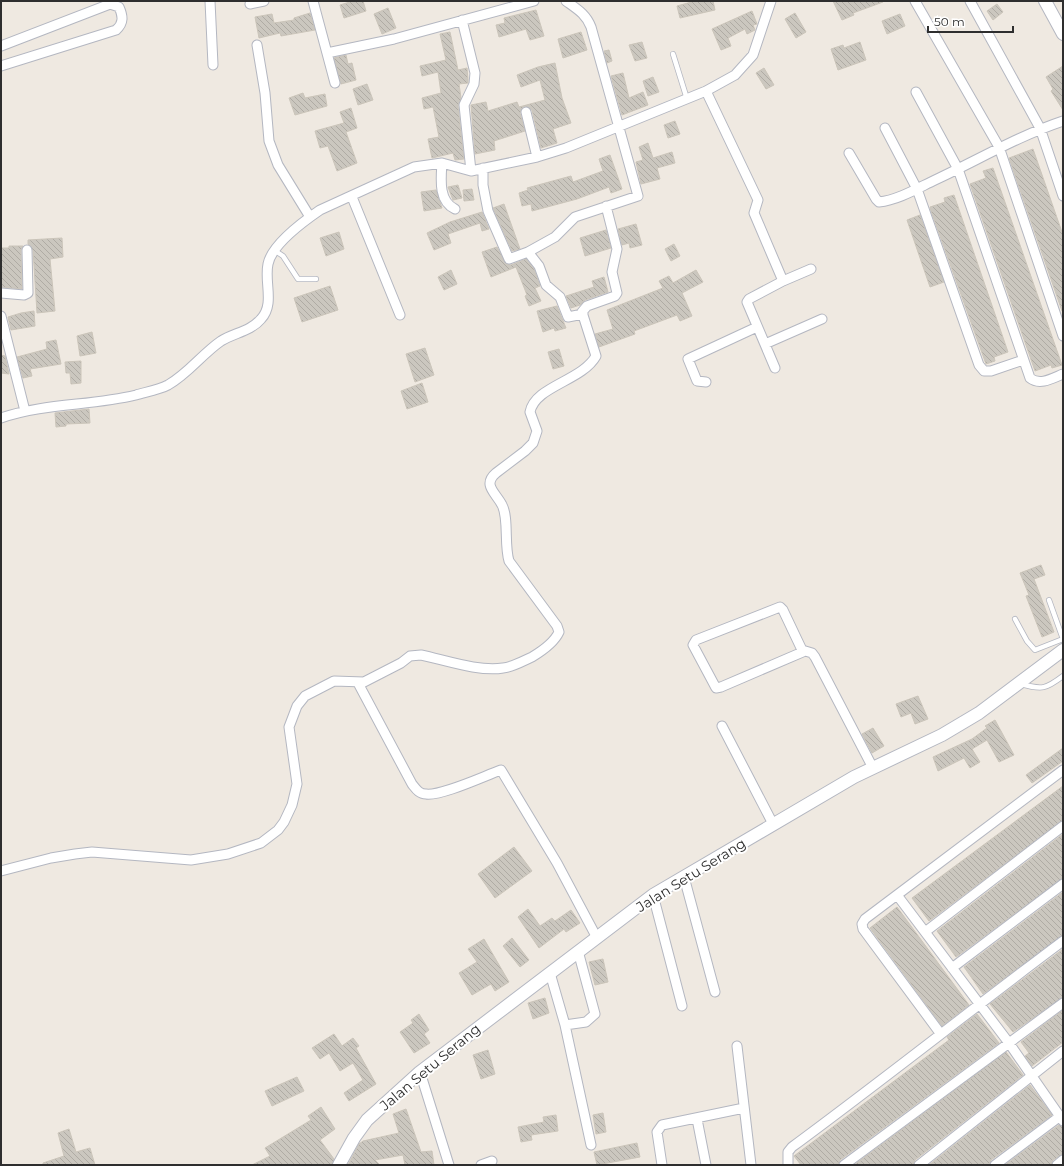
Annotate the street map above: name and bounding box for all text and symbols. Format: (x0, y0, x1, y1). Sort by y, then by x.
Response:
scale bar (928, 8, 1013, 34)
text: 50 m (934, 14, 965, 29)
street label: Jalan Setu Serang (632, 834, 749, 916)
street label: Jalan Setu Serang (375, 1020, 484, 1115)

